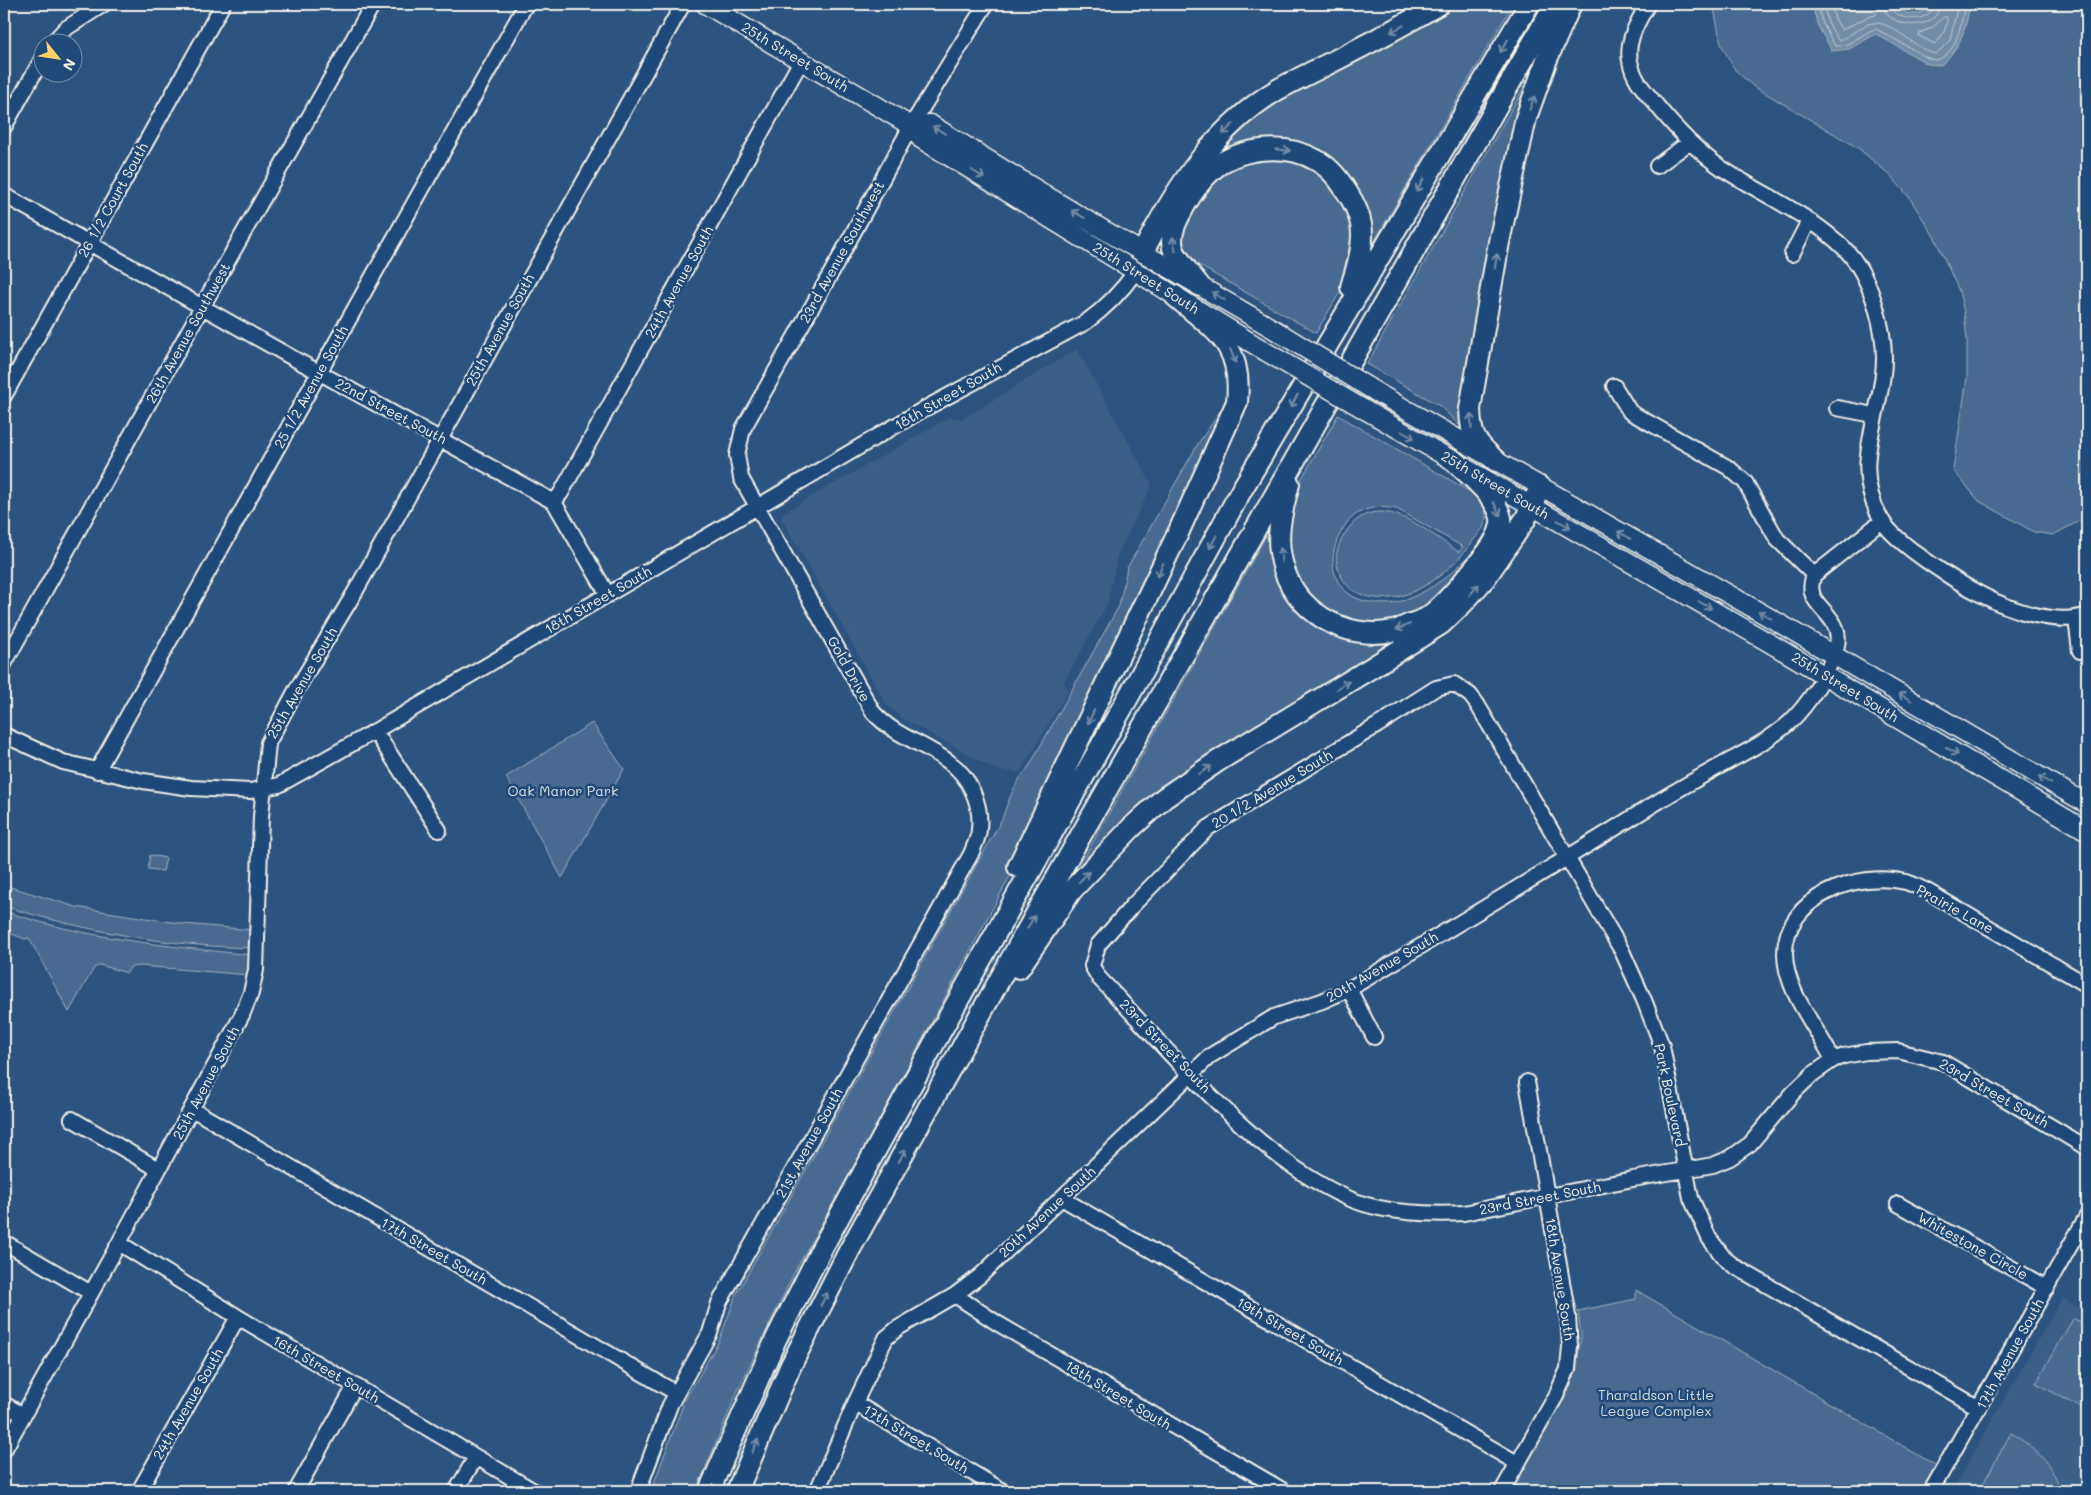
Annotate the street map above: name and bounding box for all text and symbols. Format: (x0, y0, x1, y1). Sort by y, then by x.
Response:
street label: 25th Street South (738, 17, 852, 96)
one-way arrow (1390, 25, 1405, 34)
north arrow (32, 32, 82, 82)
one-way arrow (1498, 38, 1508, 52)
text: N (59, 55, 81, 74)
one-way arrow (1528, 96, 1537, 111)
one-way arrow (1221, 123, 1234, 135)
one-way arrow (932, 124, 946, 135)
street label: 26 1/2 Court South (73, 139, 152, 260)
one-way arrow (1274, 145, 1290, 155)
one-way arrow (971, 170, 985, 180)
street label: 23rd Avenue Southwest (795, 177, 889, 326)
one-way arrow (1415, 178, 1425, 192)
one-way arrow (1071, 209, 1085, 219)
street label: 24th Avenue South (640, 222, 717, 341)
one-way arrow (1169, 236, 1179, 252)
street label: 25th Street South (1090, 237, 1203, 318)
one-way arrow (1491, 254, 1501, 270)
street label: 26th Avenue Southwest (141, 259, 234, 407)
street label: 25th Avenue South (461, 270, 538, 389)
one-way arrow (1211, 291, 1225, 302)
street label: 25 1/2 Avenue South (269, 322, 352, 451)
one-way arrow (1229, 347, 1238, 363)
street label: 18th Street South (891, 357, 1005, 434)
street label: 22nd Street South (332, 373, 450, 448)
one-way arrow (1288, 393, 1298, 407)
one-way arrow (1466, 414, 1476, 430)
one-way arrow (1400, 430, 1414, 440)
street label: 25th Street South (1438, 446, 1553, 523)
one-way arrow (1492, 502, 1502, 517)
one-way arrow (1556, 520, 1570, 530)
one-way arrow (1617, 529, 1631, 539)
one-way arrow (1208, 534, 1218, 549)
one-way arrow (1276, 547, 1286, 563)
street label: 18th Street South (541, 561, 655, 638)
one-way arrow (1155, 562, 1164, 577)
one-way arrow (1469, 584, 1480, 597)
one-way arrow (1697, 601, 1711, 611)
one-way arrow (1758, 610, 1773, 619)
one-way arrow (1396, 623, 1411, 632)
street label: 25th Avenue South (262, 624, 341, 742)
street label: Gold Drive (824, 632, 875, 705)
street label: 25th Street South (1788, 647, 1902, 726)
one-way arrow (1336, 680, 1350, 690)
one-way arrow (1899, 692, 1913, 702)
one-way arrow (1086, 709, 1095, 724)
street label: 20 1/2 Avenue South (1208, 745, 1336, 832)
one-way arrow (1944, 746, 1958, 756)
one-way arrow (1197, 765, 1211, 775)
one-way arrow (2039, 774, 2053, 784)
park label: Oak Manor Park (508, 781, 618, 800)
one-way arrow (1078, 871, 1090, 884)
street label: Prairie Lane (1913, 880, 1997, 938)
one-way arrow (1027, 915, 1037, 930)
street label: 20th Avenue South (1323, 927, 1441, 1006)
street label: 23rd Street South (1116, 995, 1215, 1097)
street label: 25th Avenue South (168, 1023, 243, 1143)
street label: Park Boulevard (1650, 1042, 1691, 1148)
street label: 23rd Street South (1936, 1054, 2052, 1132)
street label: 21st Avenue South (771, 1085, 847, 1201)
one-way arrow (897, 1149, 907, 1164)
street label: 20th Avenue South (994, 1162, 1099, 1261)
street label: 23rd Street South (1478, 1176, 1602, 1219)
street label: Whitestone Circle (1915, 1207, 2032, 1284)
street label: 17th Street South (378, 1212, 491, 1289)
street label: 18th Avenue South (1541, 1216, 1580, 1342)
one-way arrow (820, 1292, 829, 1307)
street label: 19th Street South (1234, 1292, 1347, 1369)
street label: 17th Avenue South (1971, 1295, 2048, 1412)
street label: 16th Street South (269, 1330, 383, 1407)
street label: 24th Avenue South (148, 1345, 227, 1463)
street label: 18th Street South (1062, 1355, 1175, 1434)
park label: Tharaldson Little League Complex (1598, 1385, 1714, 1420)
street label: 17th Street South (860, 1400, 972, 1478)
one-way arrow (751, 1439, 761, 1454)

